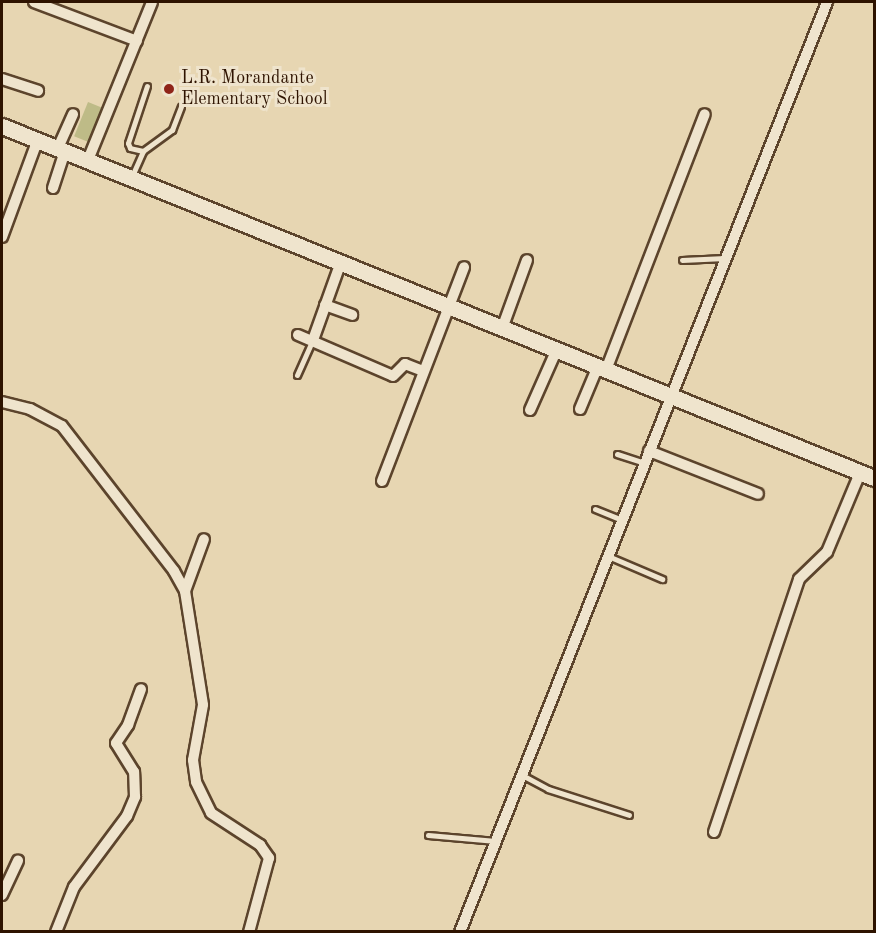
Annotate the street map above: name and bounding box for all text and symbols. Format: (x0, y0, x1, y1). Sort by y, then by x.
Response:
place label: L.R. Morandante Elementary School (181, 68, 328, 110)
marker: L.R. Morandante Elementary School (162, 82, 176, 96)

